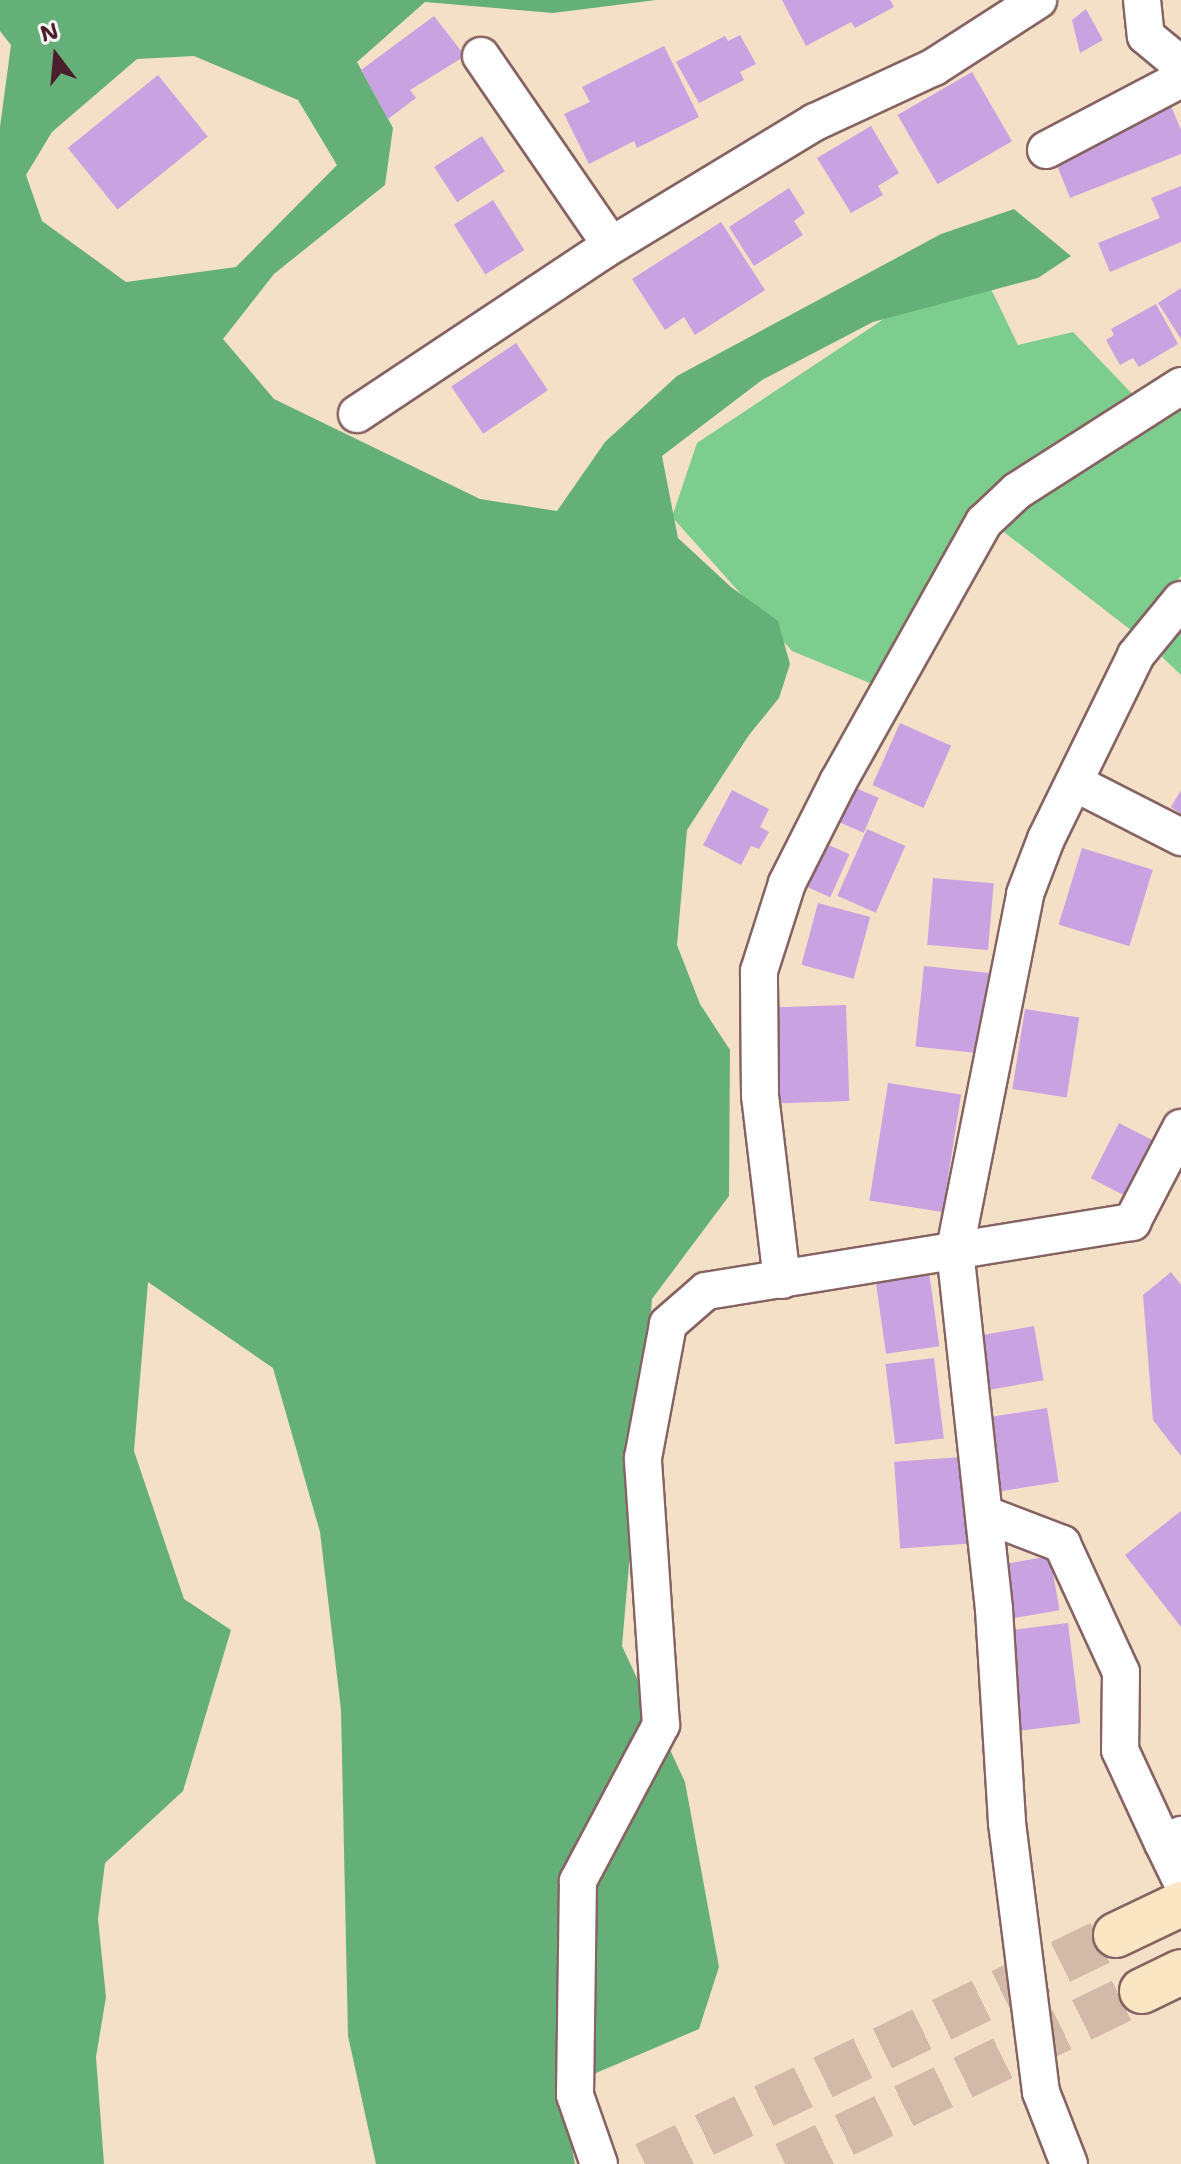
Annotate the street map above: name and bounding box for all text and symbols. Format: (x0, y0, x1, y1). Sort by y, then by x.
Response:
north arrow (16, 16, 96, 96)
text: N (37, 16, 62, 49)

